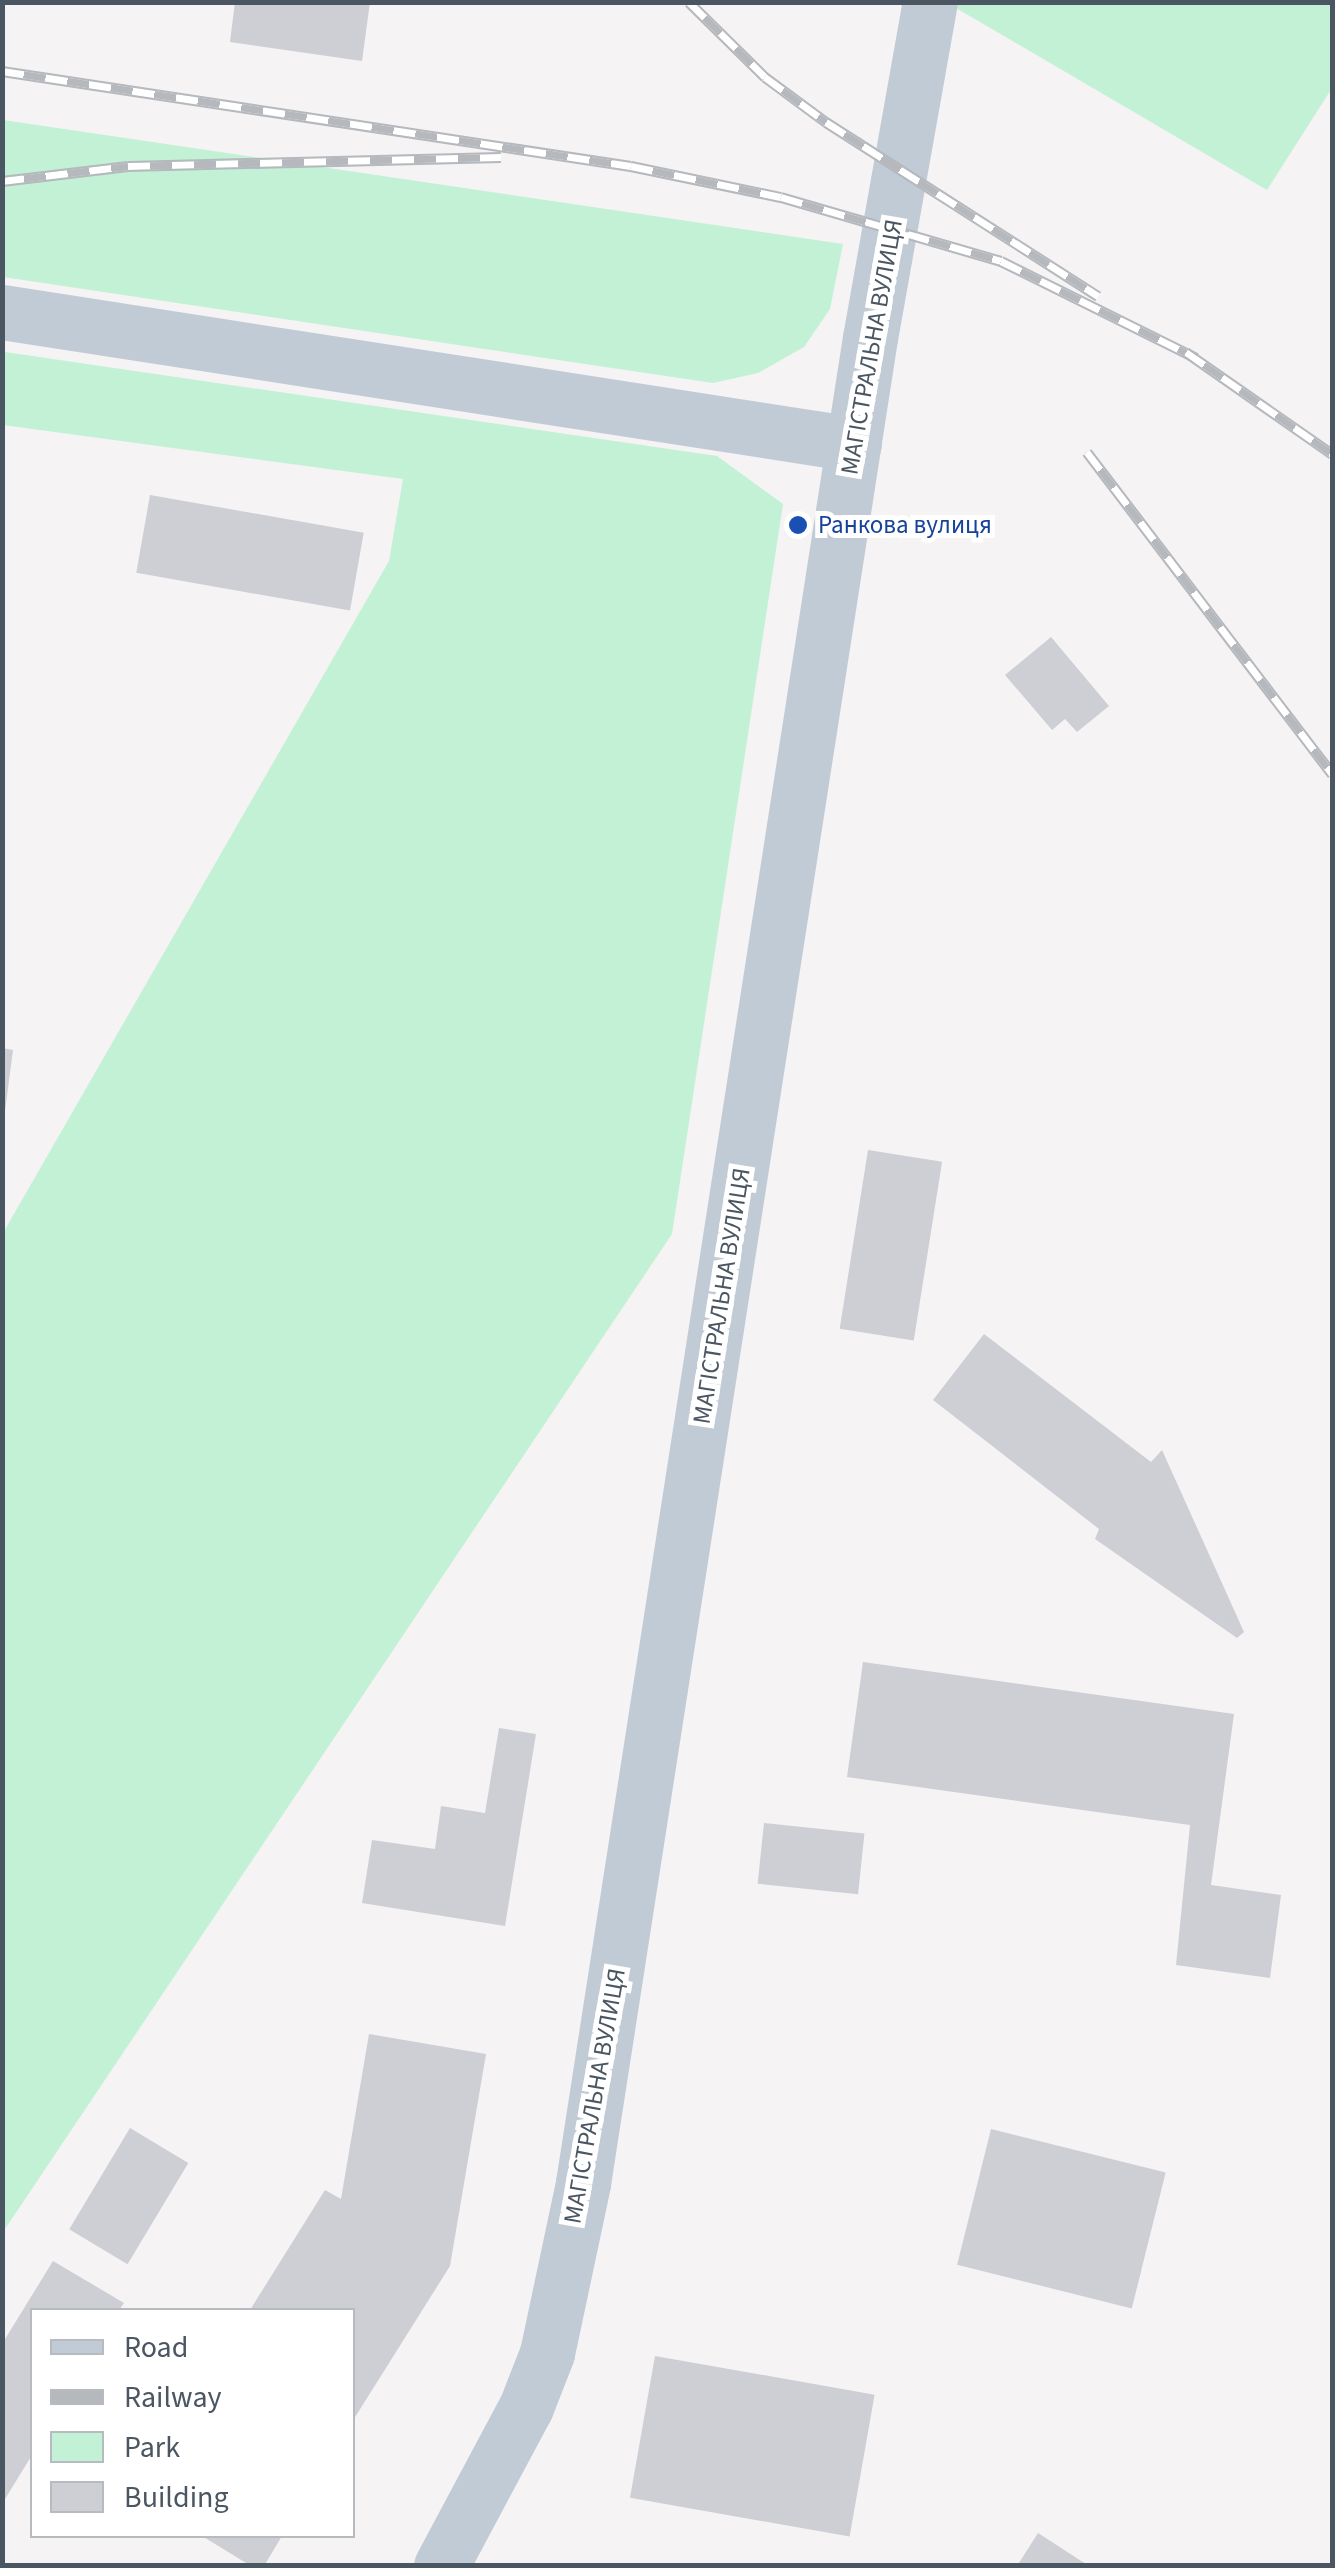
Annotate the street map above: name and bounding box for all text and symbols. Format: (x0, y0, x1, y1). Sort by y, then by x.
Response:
street label: МАГІСТРАЛЬНА ВУЛИЦЯ (835, 217, 909, 477)
place label: Ранкова вулиця (818, 510, 992, 540)
marker: Ранкова вулиця (787, 514, 809, 536)
street label: МАГІСТРАЛЬНА ВУЛИЦЯ (687, 1166, 757, 1426)
street label: МАГІСТРАЛЬНА ВУЛИЦЯ (558, 1966, 632, 2226)
legend (30, 2308, 355, 2538)
text: Road (124, 2326, 188, 2369)
text: Railway (124, 2376, 222, 2419)
text: Park (124, 2426, 180, 2469)
text: Building (124, 2476, 229, 2519)

